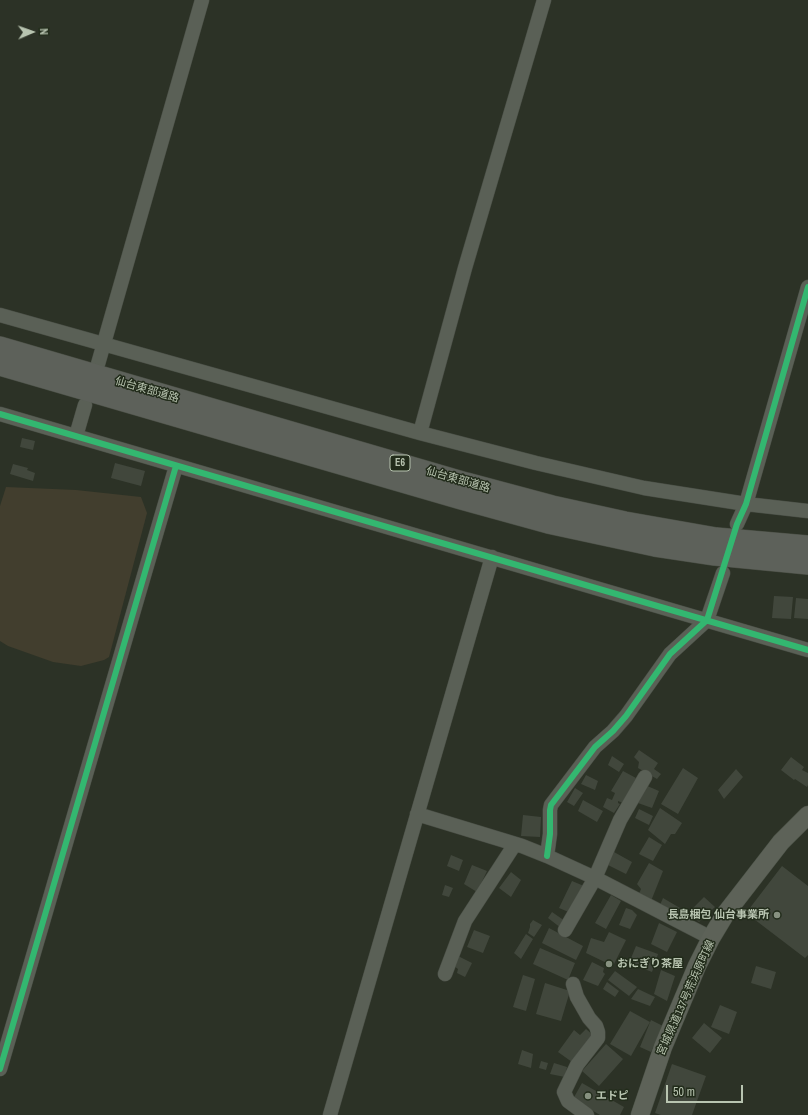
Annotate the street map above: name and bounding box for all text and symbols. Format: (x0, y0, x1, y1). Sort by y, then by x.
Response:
north arrow (12, 12, 52, 52)
text: N (37, 28, 51, 35)
street label: 仙台東部道路 (113, 375, 181, 405)
road number: E6 (390, 455, 410, 471)
street label: 仙台東部道路 (424, 465, 492, 495)
place label: 長島梱包 仙台事業所 (667, 908, 769, 922)
marker: 長島梱包 仙台事業所 (772, 910, 782, 920)
street label: 宮城県道137号荒浜原町線 (655, 938, 717, 1058)
place label: おにぎり茶屋 (617, 957, 683, 971)
marker: おにぎり茶屋 (604, 959, 614, 969)
scale bar (668, 1077, 745, 1103)
text: 50 m (673, 1084, 695, 1100)
place label: エドピ (596, 1089, 629, 1103)
marker: エドピ (583, 1091, 593, 1101)

